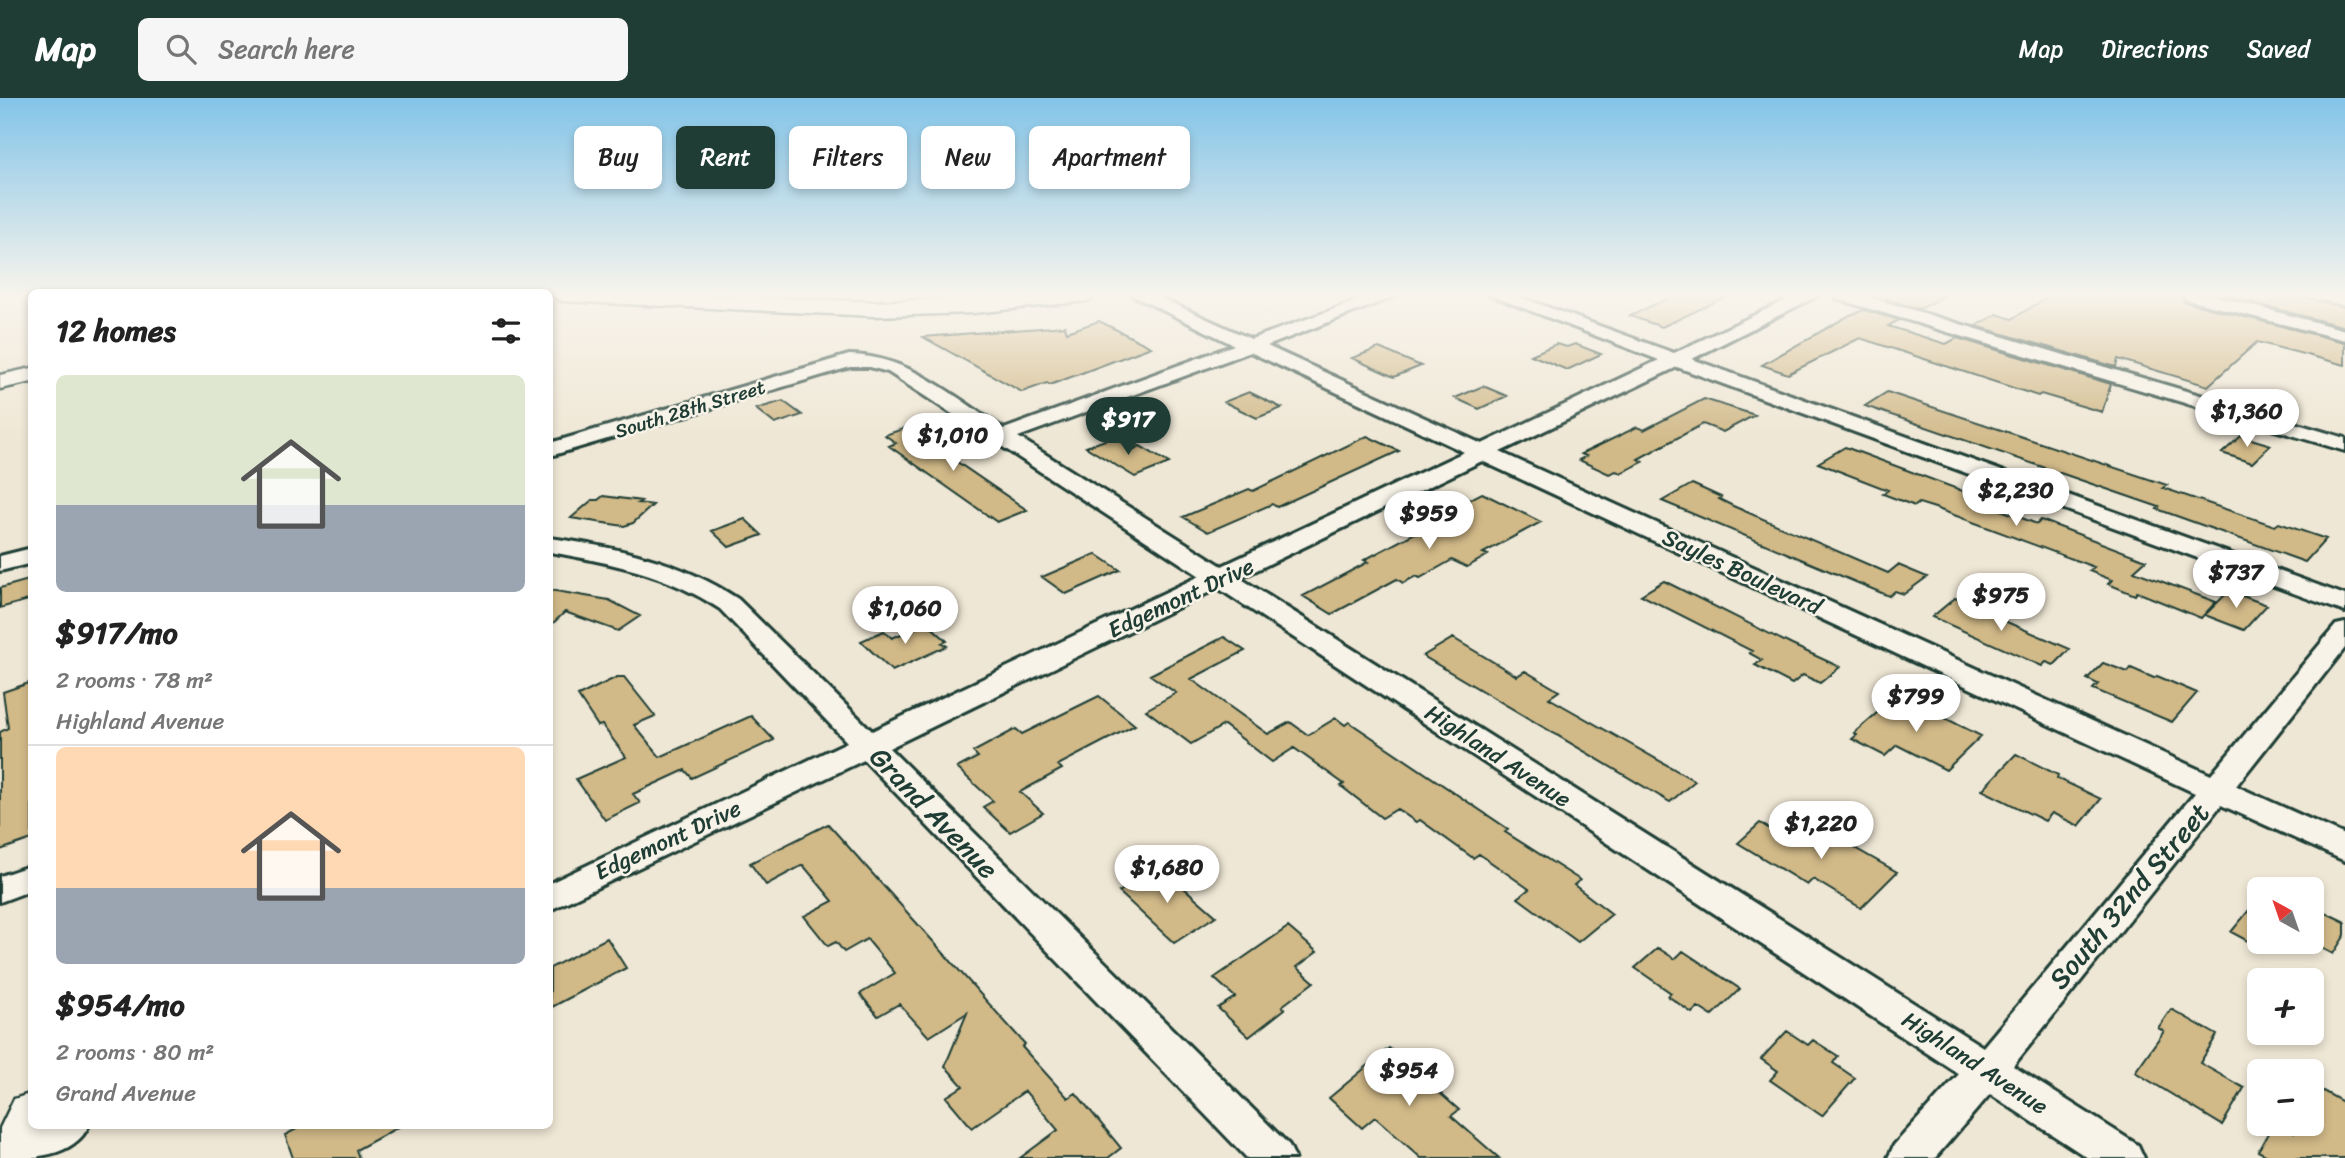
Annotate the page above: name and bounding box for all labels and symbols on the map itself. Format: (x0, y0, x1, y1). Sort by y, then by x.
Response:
street label: South 28th Street (611, 370, 769, 448)
pin: $1,360 (2190, 390, 2304, 449)
pin: $917 (1087, 398, 1169, 457)
pin: $1,010 (896, 414, 1010, 473)
pin: $2,230 (1959, 468, 2073, 528)
pin: $959 (1388, 491, 1470, 551)
street label: Sayles Boulevard (1655, 517, 1830, 628)
street label: Edgemont Drive (1101, 546, 1261, 650)
pin: $737 (2195, 550, 2277, 610)
pin: $975 (1960, 574, 2042, 633)
pin: $1,060 (848, 587, 962, 646)
pin: $799 (1875, 674, 1957, 734)
street label: Highland Avenue (1416, 693, 1580, 819)
street label: Grand Avenue (857, 735, 1011, 891)
street label: Edgemont Drive (588, 788, 748, 892)
street label: South 32nd Street (2036, 791, 2222, 1001)
pin: $1,220 (1764, 802, 1878, 861)
pin: $1,680 (1110, 846, 1224, 905)
north arrow (2247, 877, 2324, 954)
street label: Highland Avenue (1893, 1000, 2057, 1126)
pin: $954 (1368, 1048, 1450, 1108)

